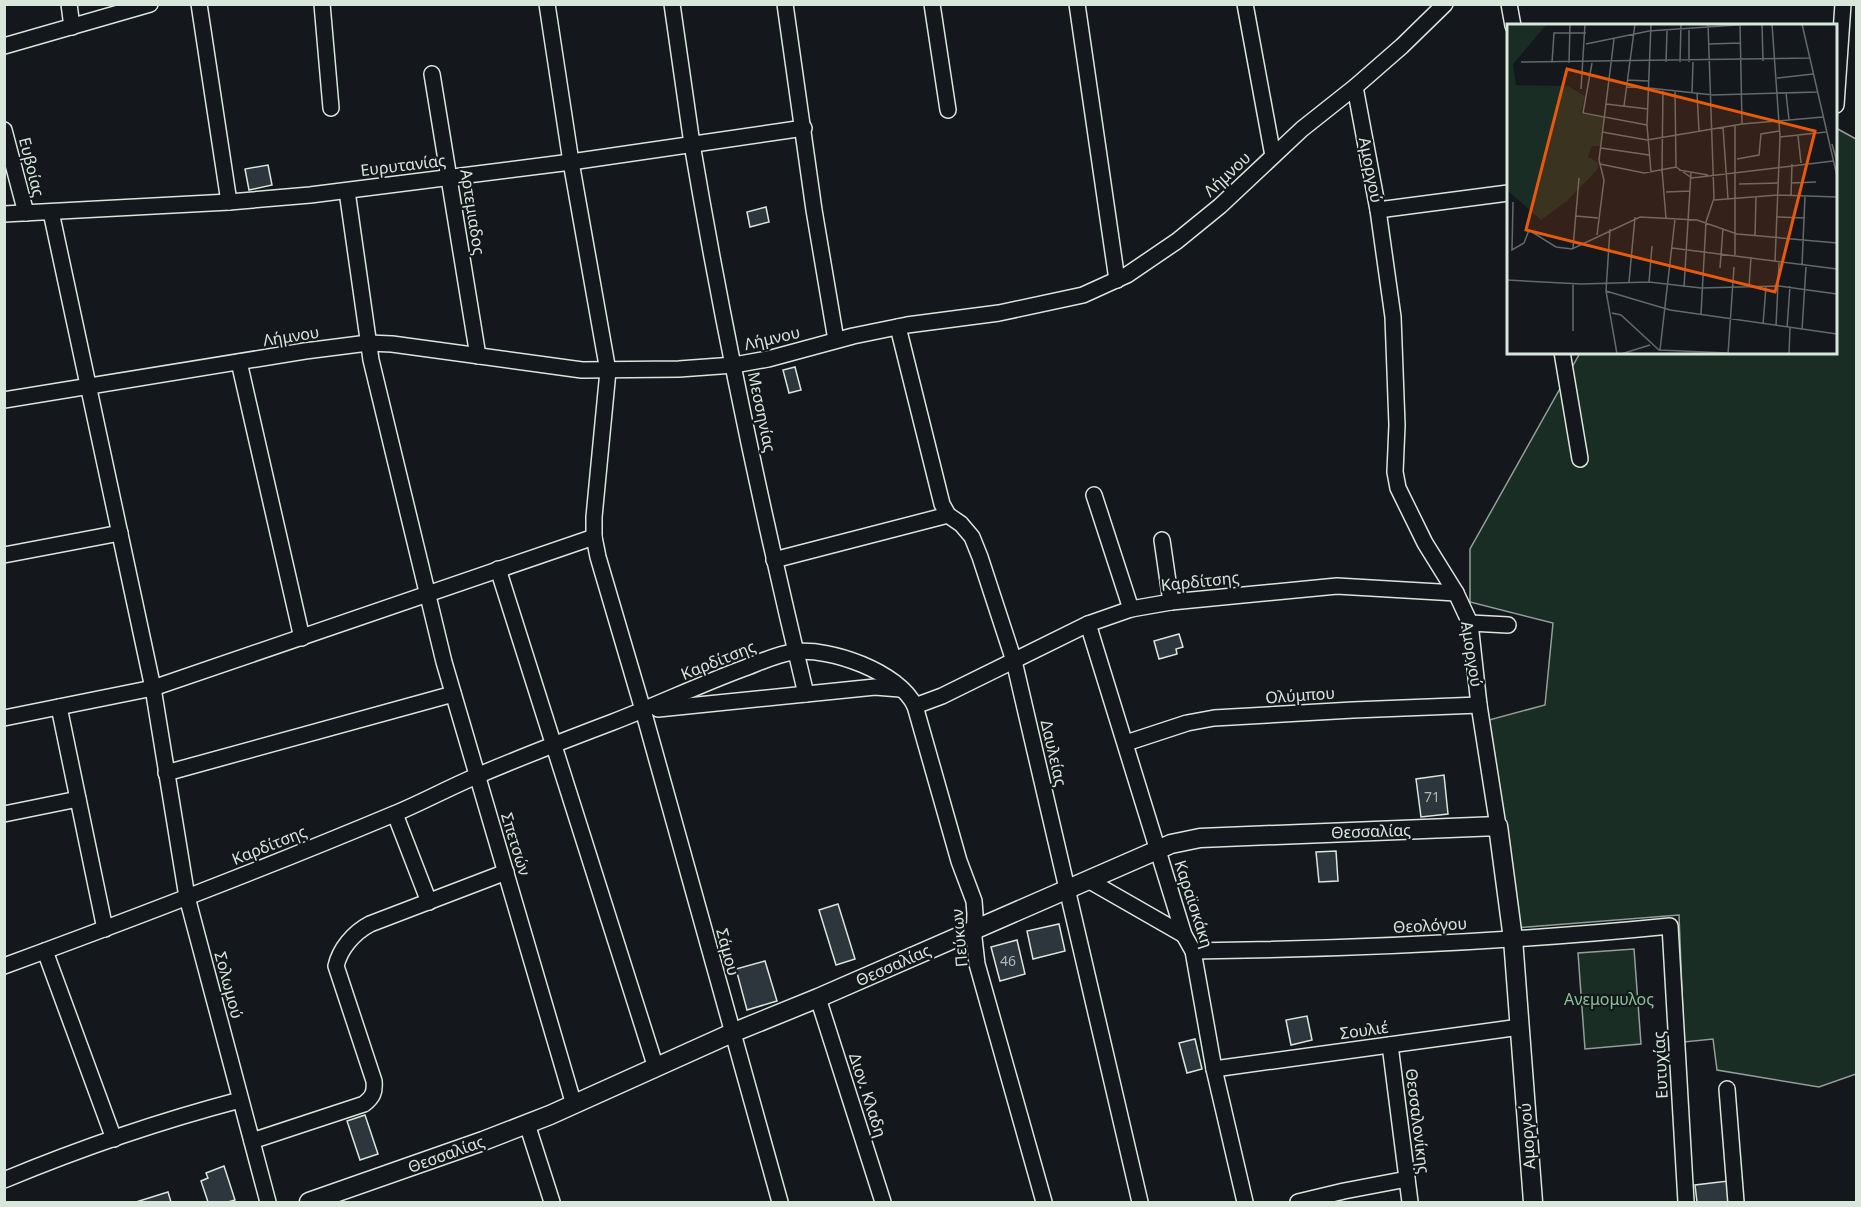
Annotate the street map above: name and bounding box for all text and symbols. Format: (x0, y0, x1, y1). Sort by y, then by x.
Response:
inset map (1507, 24, 1837, 354)
street label: Ευβοίας (14, 135, 50, 199)
street label: Αμοργού (1354, 135, 1388, 205)
street label: Λήμνου (1199, 147, 1255, 201)
street label: Ευρυτανίας (359, 149, 447, 181)
street label: Αρτεμιαδος (455, 168, 491, 257)
street label: Λήμνου (261, 321, 321, 351)
street label: Λήμνου (742, 321, 802, 355)
street label: Μεσσηνίας (743, 370, 781, 454)
street label: Καρδίτσης (1160, 566, 1241, 596)
street label: Αμοργού (1456, 619, 1488, 689)
street label: Καρδίτσης (677, 635, 759, 685)
street label: Ολύμπου (1264, 682, 1336, 708)
street label: Δαυλείας (1036, 718, 1072, 789)
house number: 71 (1424, 787, 1440, 806)
street label: Σπετσών (496, 810, 536, 878)
street label: Θεσσαλίας (1331, 819, 1411, 843)
street label: Καρδίτσης (228, 820, 310, 870)
street label: Καραϊσκάκη (1169, 857, 1219, 951)
street label: Πεύκων (946, 908, 972, 968)
street label: Θεολόγου (1392, 912, 1468, 938)
street label: Σάμου (711, 926, 745, 978)
street label: Θεσσαλίας (852, 939, 934, 991)
street label: Σολωμού (210, 949, 248, 1021)
house number: 46 (1000, 951, 1016, 970)
park label: Ανεμομυλος (1564, 988, 1654, 1010)
street label: Σουλιέ (1338, 1016, 1390, 1044)
street label: Ευτυχίας (1647, 1031, 1673, 1099)
street label: Διον. Κλαδη (844, 1050, 892, 1140)
street label: Θεσσαλονίκης (1401, 1067, 1435, 1175)
street label: Αμοργού (1514, 1102, 1540, 1170)
street label: Θεσσαλίας (405, 1130, 487, 1178)

